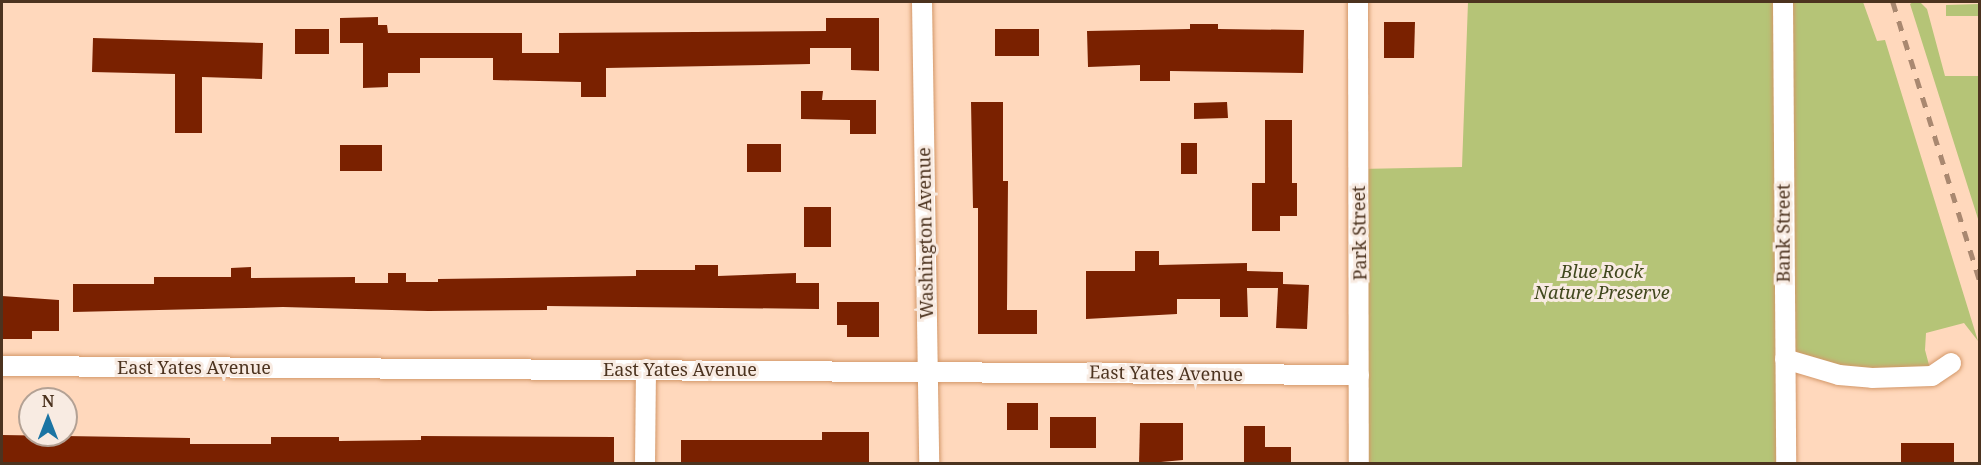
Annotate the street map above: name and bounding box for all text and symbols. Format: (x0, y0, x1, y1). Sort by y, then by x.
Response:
street label: Washington Avenue (913, 147, 937, 319)
street label: Bank Street (1772, 184, 1794, 282)
street label: Park Street (1347, 185, 1371, 281)
park label: Blue Rock Nature Preserve (1534, 261, 1670, 304)
street label: East Yates Avenue (117, 356, 271, 378)
street label: East Yates Avenue (603, 358, 757, 380)
street label: East Yates Avenue (1089, 361, 1243, 385)
north arrow (18, 387, 78, 447)
text: N (42, 390, 54, 412)

